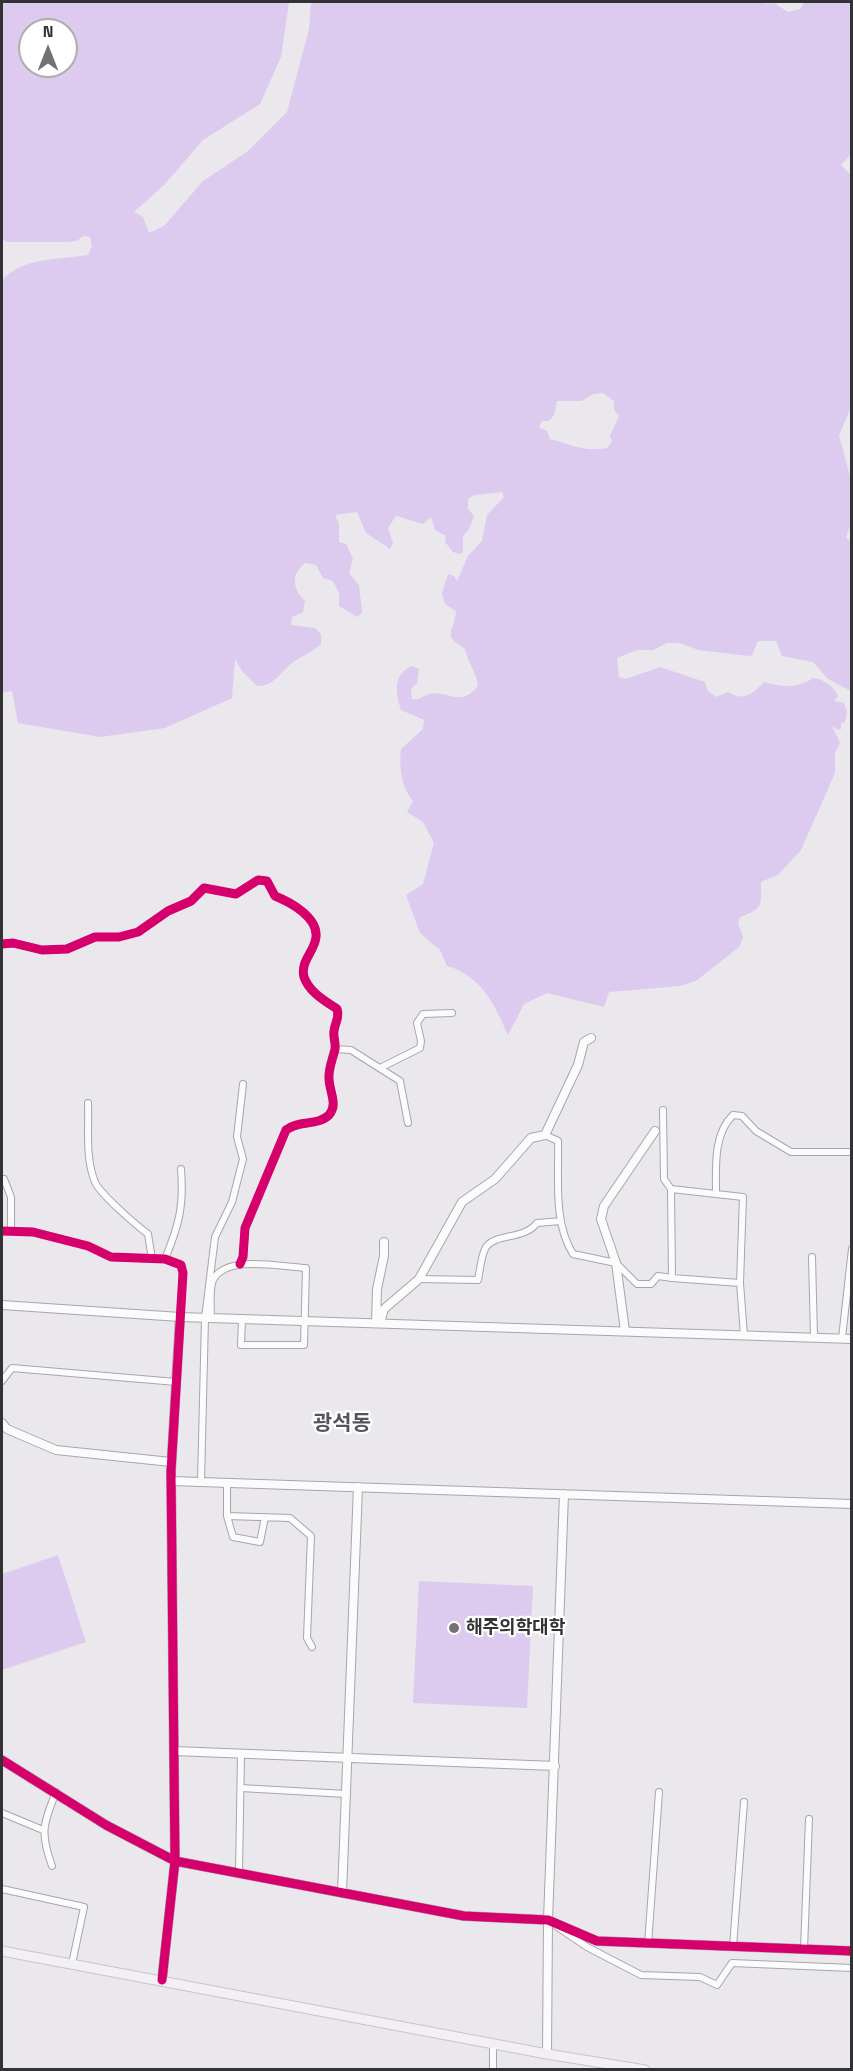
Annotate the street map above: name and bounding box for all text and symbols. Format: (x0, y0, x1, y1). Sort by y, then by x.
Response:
north arrow (18, 18, 78, 78)
text: N (43, 21, 53, 42)
district label: 광석동 (313, 1411, 371, 1437)
place label: 해주의학대학 (466, 1617, 565, 1639)
marker: 해주의학대학 (447, 1621, 461, 1635)

